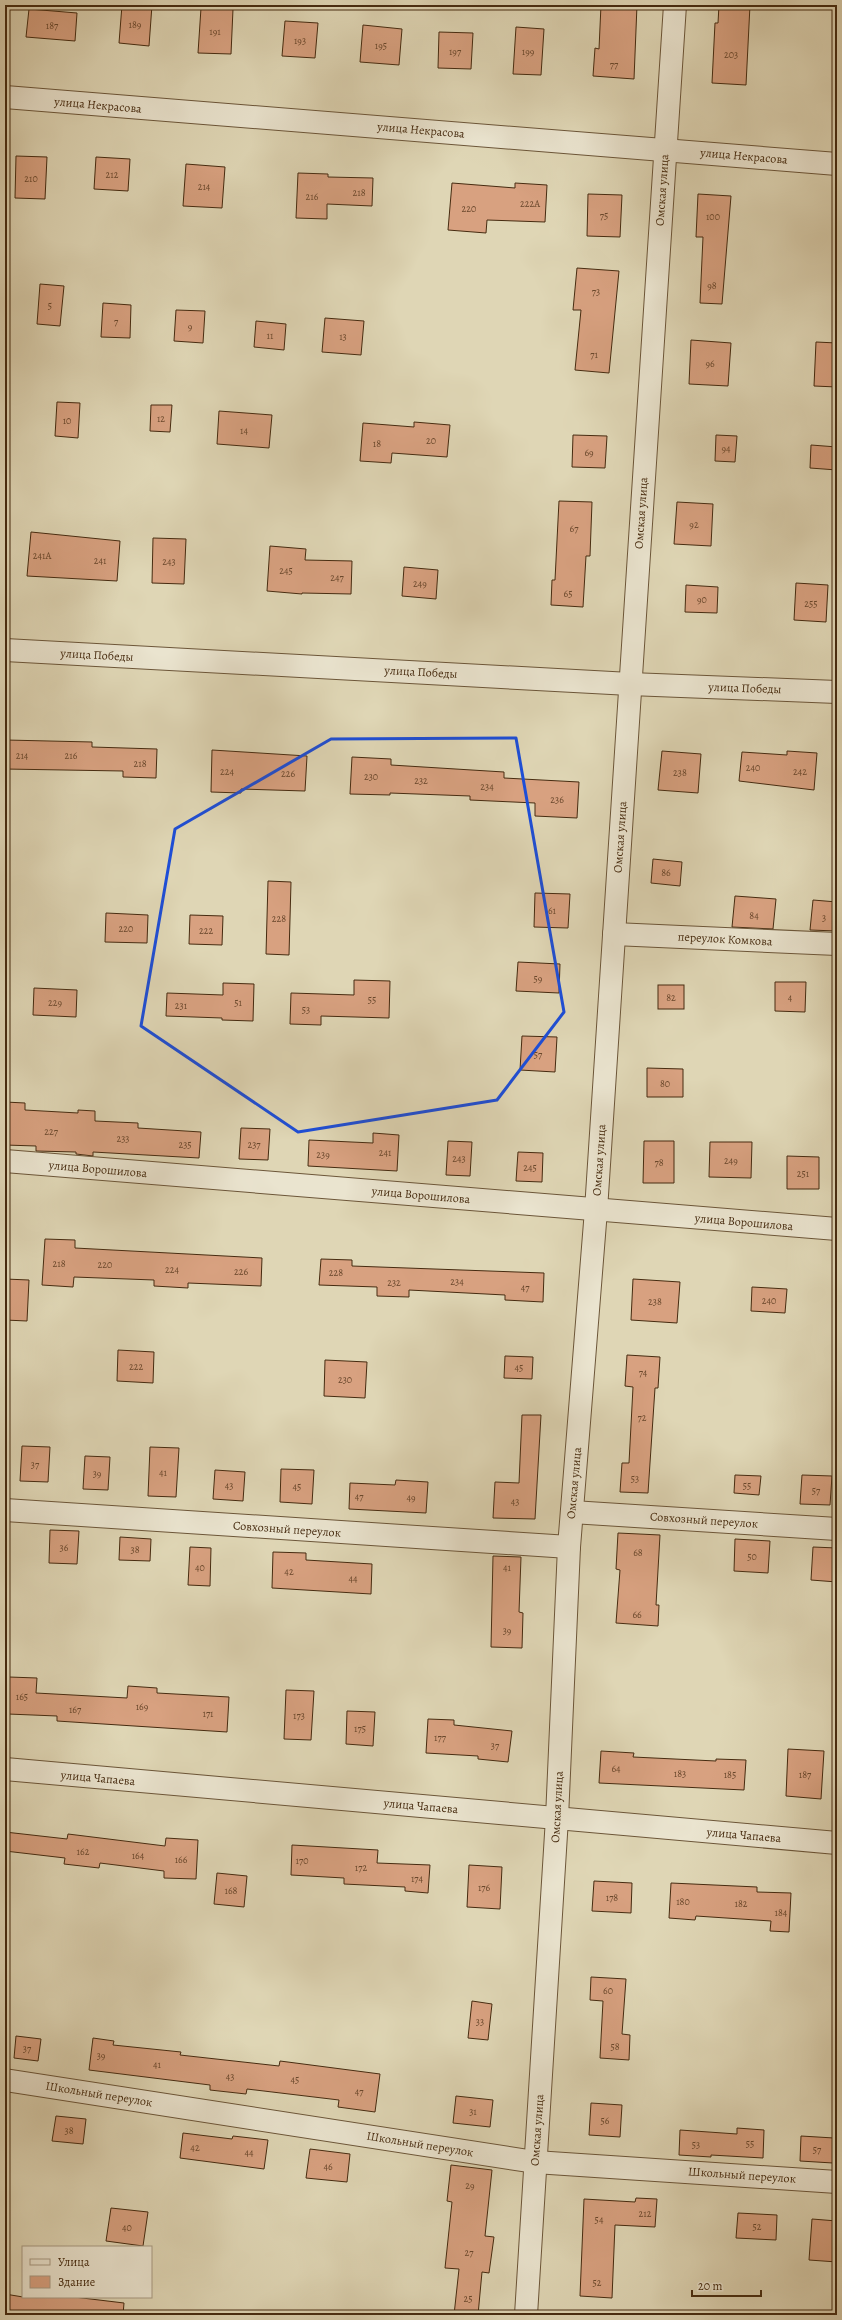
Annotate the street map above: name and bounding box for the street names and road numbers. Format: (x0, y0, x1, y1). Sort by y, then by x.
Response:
street label: улица Некрасова (53, 93, 143, 117)
street label: улица Некрасова (376, 118, 466, 142)
street label: улица Некрасова (699, 144, 789, 168)
street label: Омская улица (652, 153, 673, 226)
street label: Омская улица (631, 476, 652, 549)
street label: улица Победы (59, 645, 134, 665)
street label: улица Победы (383, 662, 458, 682)
street label: улица Победы (707, 679, 782, 697)
street label: Омская улица (610, 800, 631, 873)
street label: переулок Комкова (677, 929, 773, 949)
street label: Омская улица (589, 1123, 610, 1196)
street label: улица Ворошилова (47, 1157, 148, 1181)
street label: улица Ворошилова (370, 1183, 471, 1207)
street label: улица Ворошилова (693, 1210, 794, 1234)
street label: Омская улица (563, 1446, 585, 1519)
street label: Совхозный переулок (650, 1508, 758, 1532)
street label: Совхозный переулок (233, 1517, 341, 1541)
street label: улица Чапаева (59, 1767, 136, 1789)
street label: Омская улица (547, 1770, 567, 1843)
street label: улица Чапаева (382, 1795, 459, 1817)
street label: улица Чапаева (705, 1824, 782, 1846)
street label: Школьный переулок (44, 2078, 154, 2110)
street label: Омская улица (527, 2093, 548, 2166)
street label: Школьный переулок (365, 2128, 475, 2160)
street label: Школьный переулок (688, 2163, 796, 2187)

